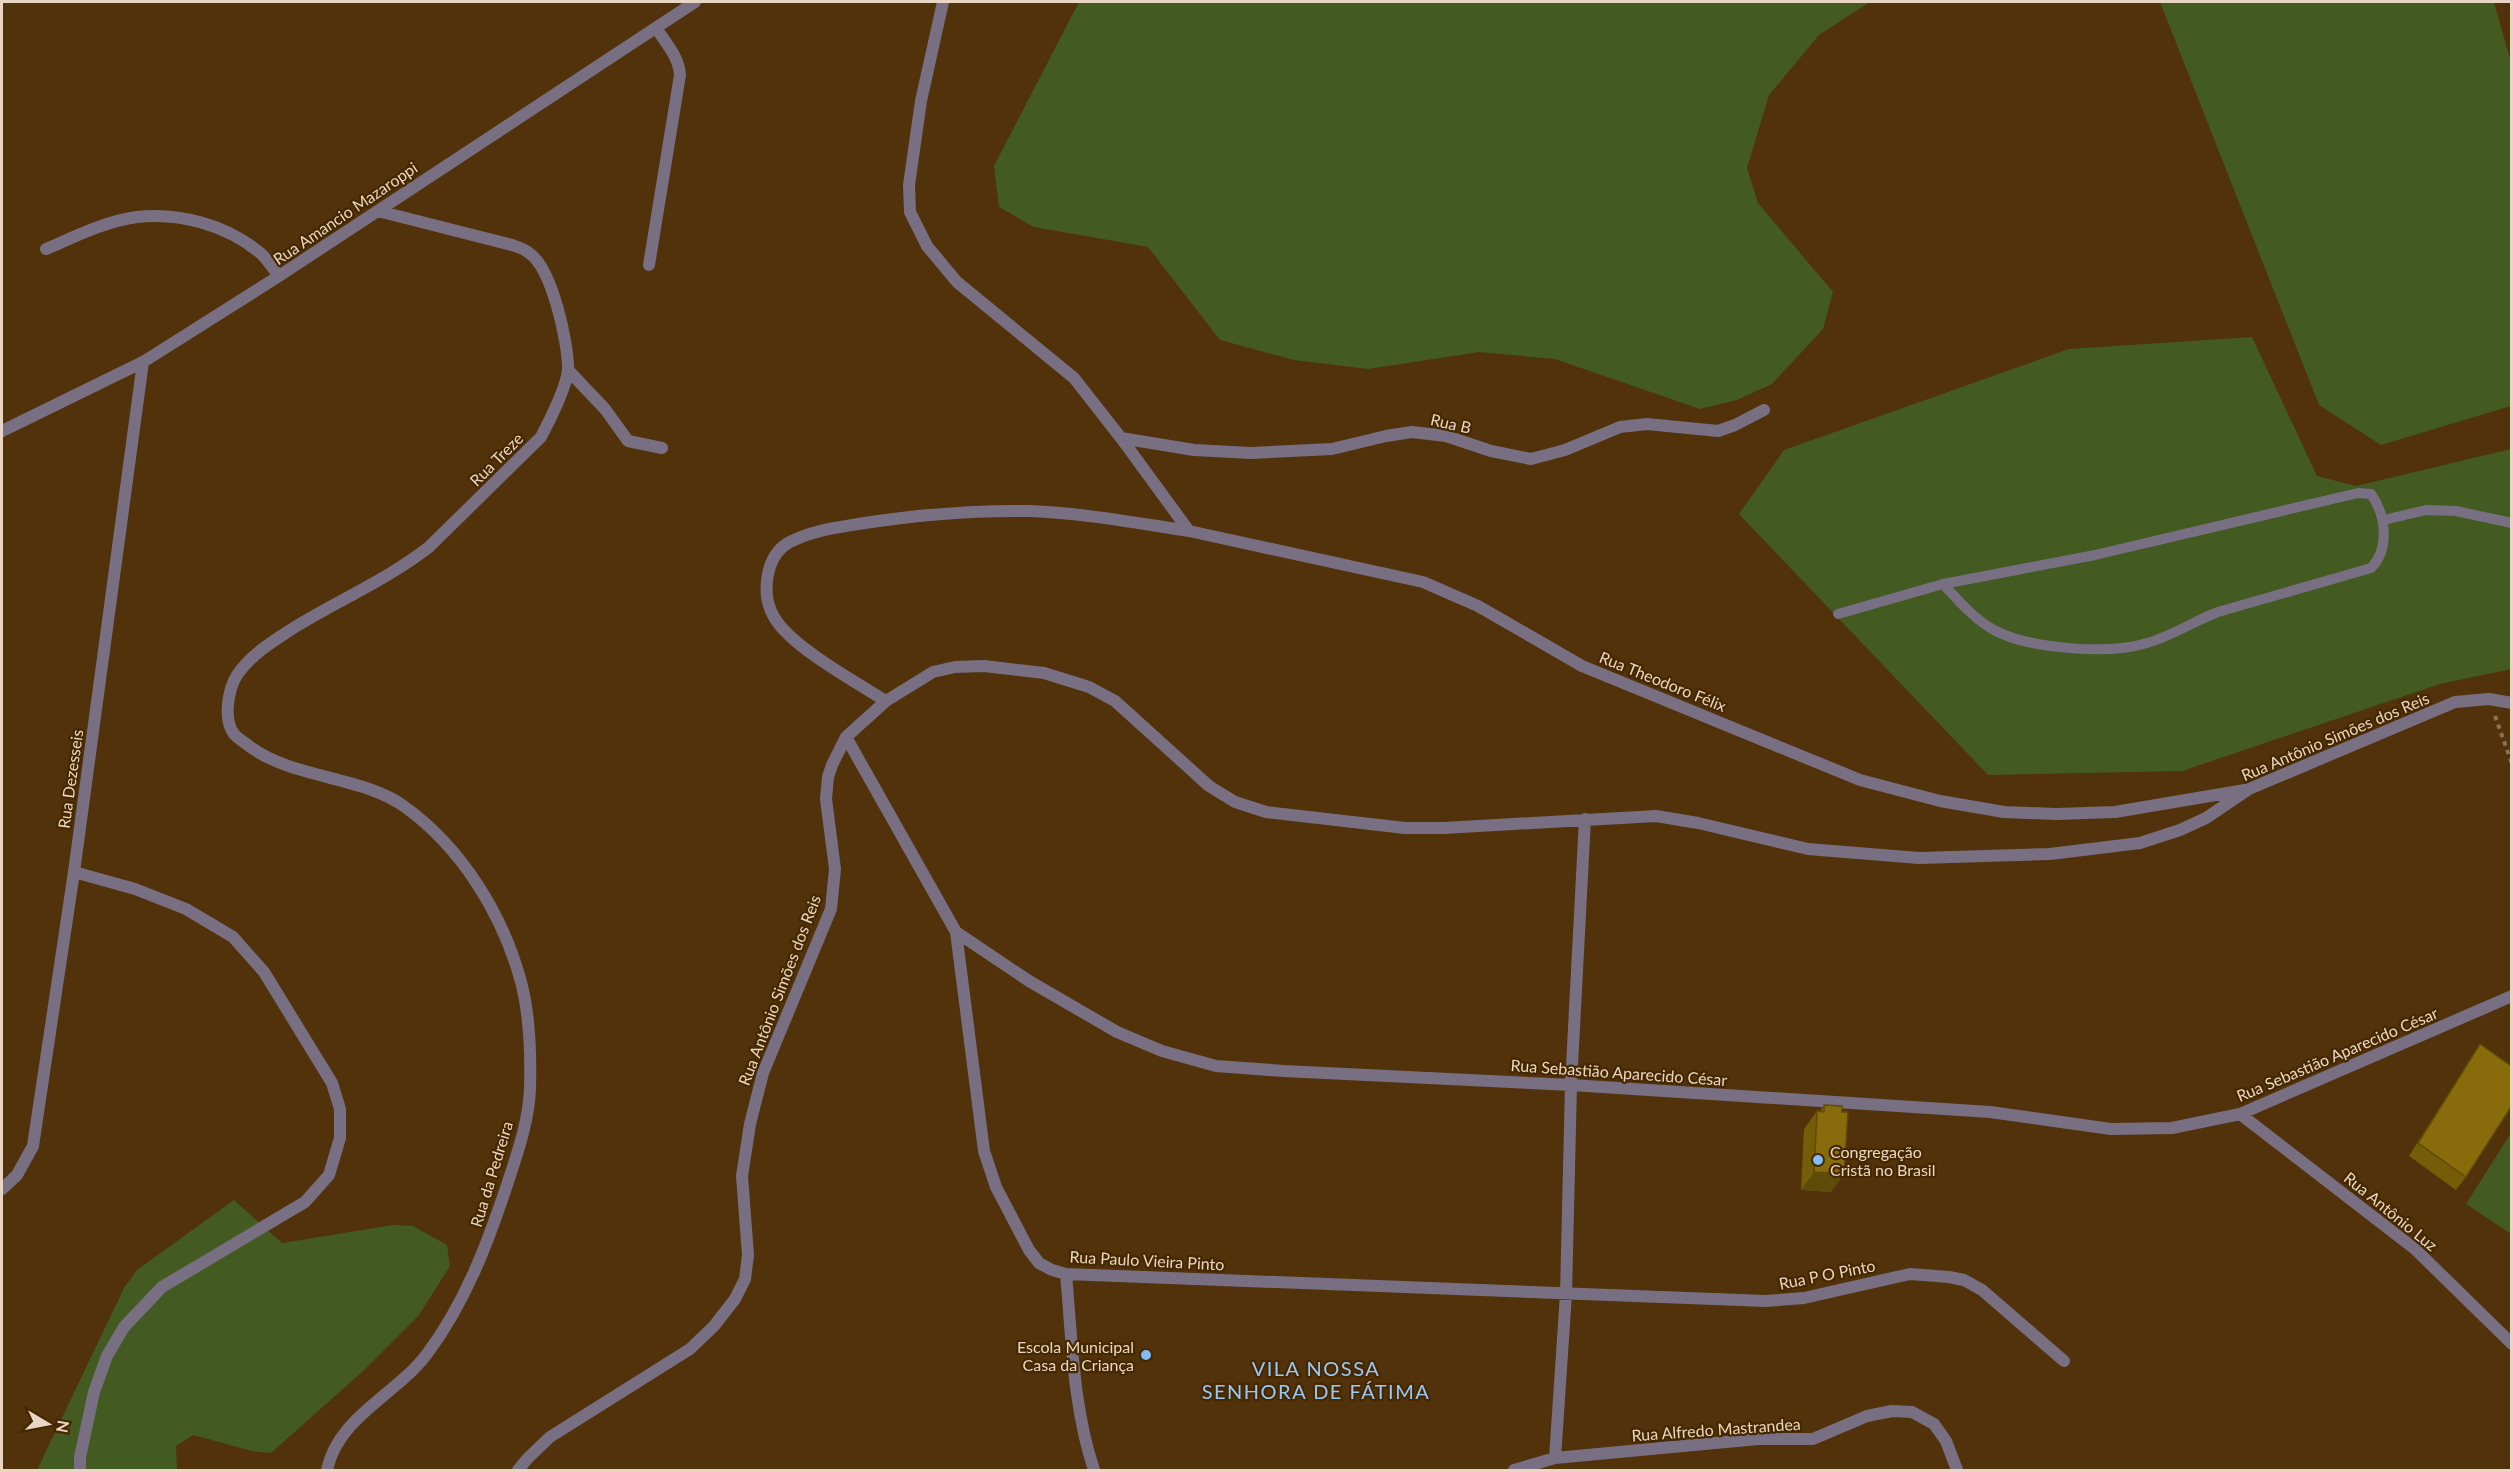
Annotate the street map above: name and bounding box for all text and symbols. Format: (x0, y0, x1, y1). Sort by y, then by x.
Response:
street label: Rua Amancio Mazaroppi (269, 158, 421, 268)
street label: Rua B (1429, 409, 1473, 437)
street label: Rua Treze (465, 428, 527, 490)
street label: Rua Theodoro Félix (1597, 647, 1729, 715)
street label: Rua Antônio Simões dos Reis (2238, 688, 2432, 784)
street label: Rua Dezesseis (54, 728, 86, 830)
street label: Rua Antônio Simões dos Reis (734, 892, 824, 1088)
street label: Rua Sebastião Aparecido César (2233, 1003, 2441, 1105)
street label: Rua Sebastião Aparecido César (1510, 1055, 1728, 1089)
street label: Rua da Pedreira (466, 1119, 516, 1229)
place label: Congregação Cristã no Brasil (1830, 1142, 1935, 1179)
marker: Congregação Cristã no Brasil (1811, 1153, 1825, 1167)
street label: Rua Antônio Luz (2341, 1168, 2441, 1254)
street label: Rua Paulo Vieira Pinto (1069, 1246, 1225, 1274)
street label: Rua P O Pinto (1777, 1255, 1877, 1293)
place label: Escola Municipal Casa da Criança (1017, 1337, 1134, 1374)
marker: Escola Municipal Casa da Criança (1139, 1348, 1153, 1362)
district label: VILA NOSSA SENHORA DE FÁTIMA (1202, 1356, 1430, 1403)
north arrow (18, 1394, 78, 1454)
street label: Rua Alfredo Mastrandea (1631, 1414, 1801, 1444)
text: N (53, 1419, 74, 1434)

